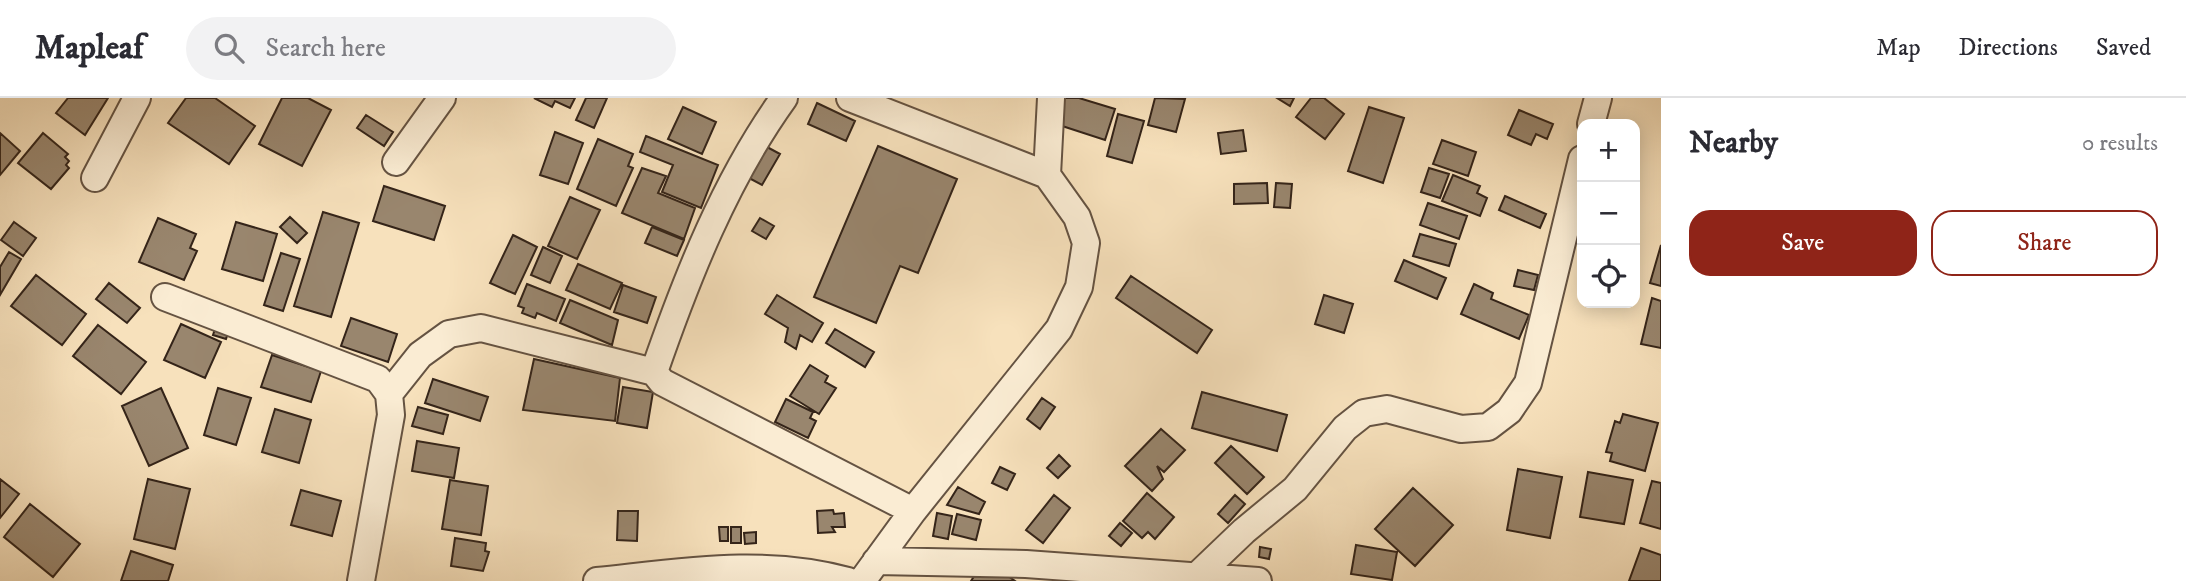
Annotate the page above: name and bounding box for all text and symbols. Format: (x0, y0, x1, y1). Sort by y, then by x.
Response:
search box (186, 17, 676, 80)
text: Mapleaf (35, 28, 144, 69)
icon: search (210, 29, 248, 67)
text: Search here (266, 32, 386, 65)
text: Map (1876, 33, 1921, 63)
text: Directions (1959, 33, 2058, 63)
text: Saved (2096, 33, 2151, 63)
map controls (1577, 119, 1640, 308)
button: + (1577, 119, 1640, 182)
text: Nearby (1689, 125, 1778, 162)
text: 0 results (2082, 129, 2158, 158)
button: − (1577, 182, 1640, 245)
button: Save (1689, 210, 1917, 276)
button: Share (1931, 210, 2158, 276)
button: locate (1577, 245, 1640, 308)

